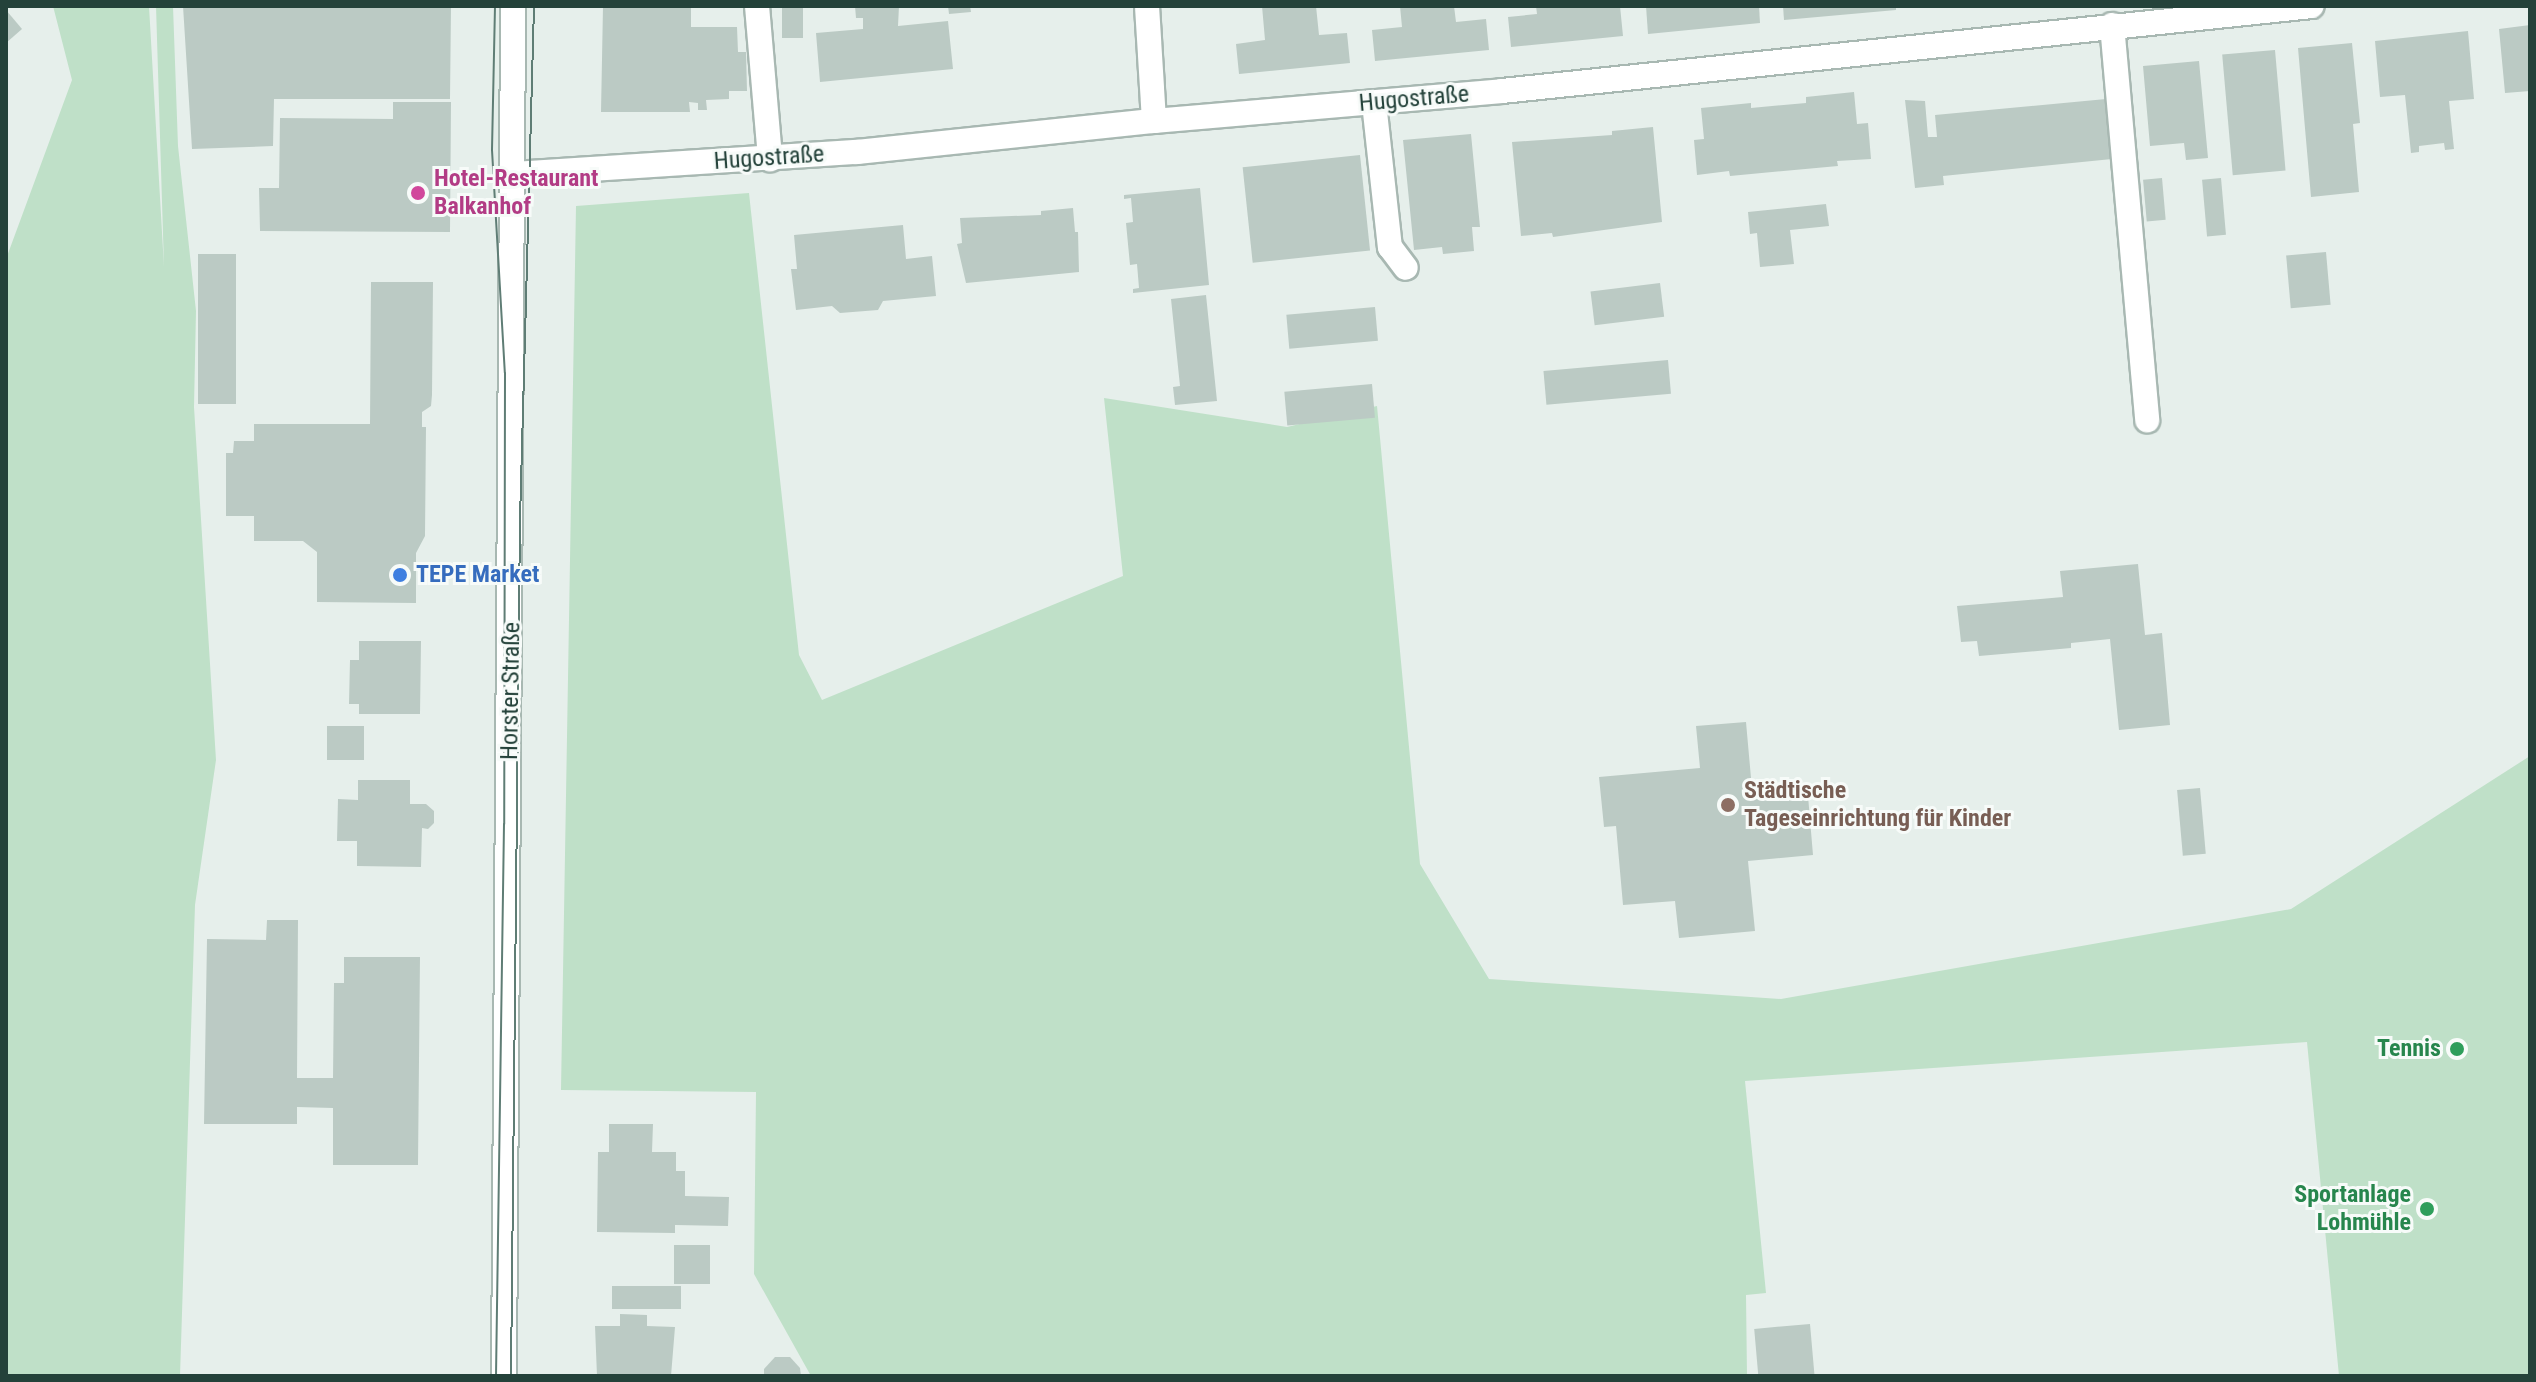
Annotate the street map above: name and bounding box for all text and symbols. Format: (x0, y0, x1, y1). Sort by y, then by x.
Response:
street label: Hugostraße (1358, 80, 1470, 118)
street label: Hugostraße (713, 140, 825, 176)
place label: Hotel-Restaurant Balkanhof (434, 165, 598, 221)
marker: Hotel-Restaurant Balkanhof (409, 184, 427, 202)
place label: TEPE Market (416, 561, 539, 589)
marker: TEPE Market (391, 566, 409, 584)
street label: Horster Straße (495, 622, 527, 760)
place label: Städtische Tageseinrichtung für Kinder (1744, 777, 2011, 833)
marker: Städtische Tageseinrichtung für Kinder (1719, 796, 1737, 814)
place label: Tennis (2377, 1035, 2441, 1063)
marker: Tennis (2448, 1040, 2466, 1058)
place label: Sportanlage Lohmühle (2294, 1181, 2411, 1237)
marker: Sportanlage Lohmühle (2418, 1200, 2436, 1218)

